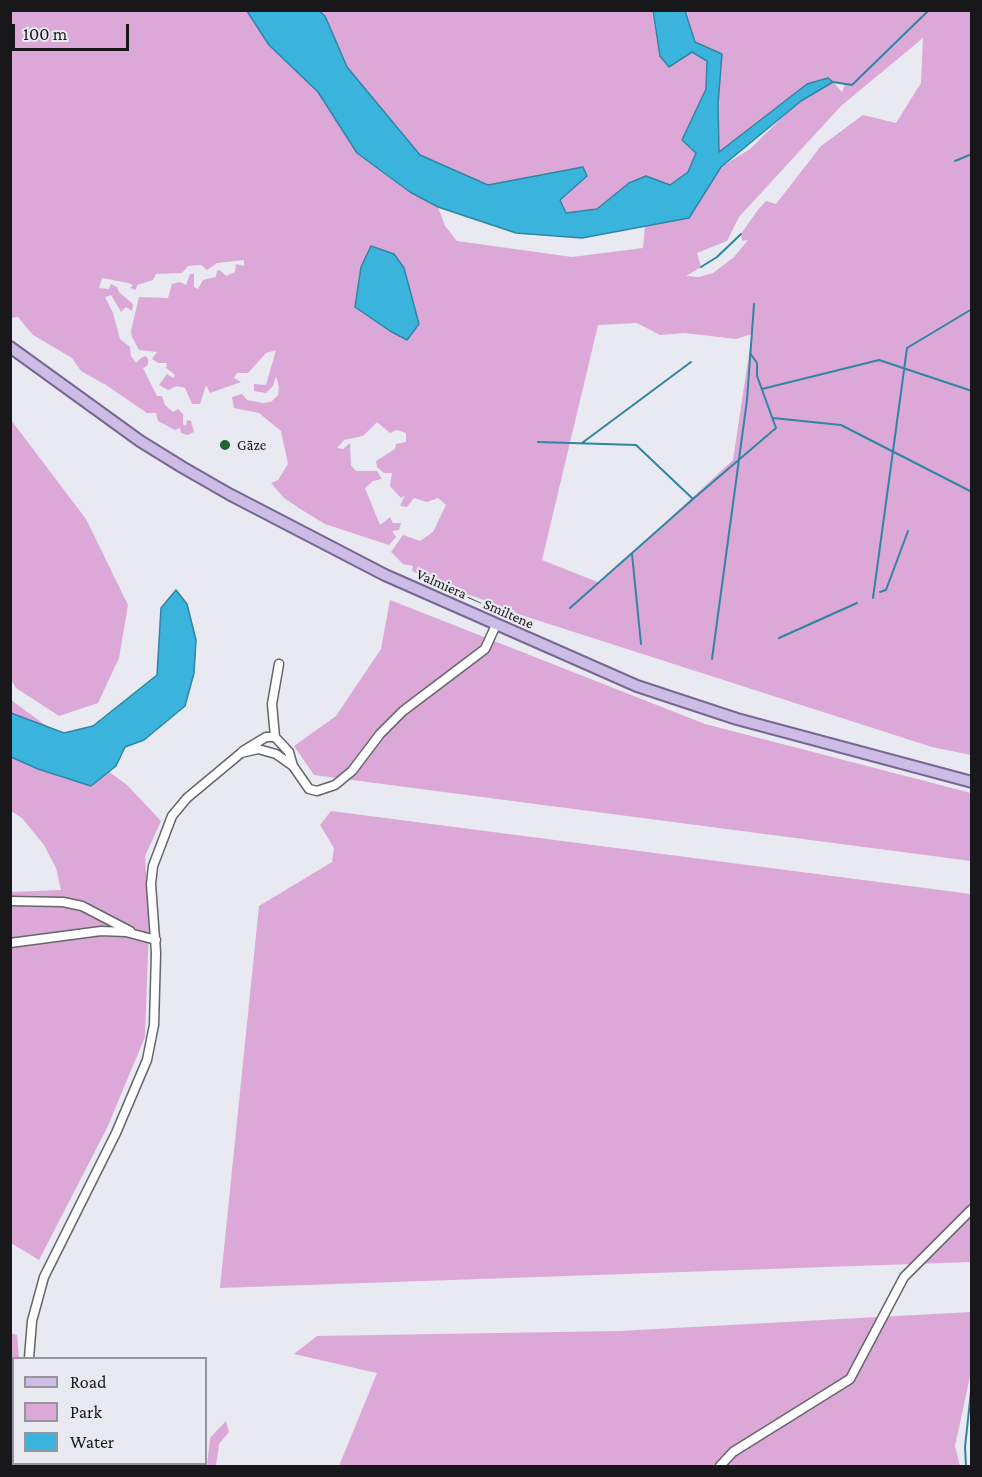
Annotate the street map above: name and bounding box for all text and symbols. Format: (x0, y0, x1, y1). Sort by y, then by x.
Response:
scale bar (15, 12, 132, 50)
text: 100 m (23, 24, 67, 44)
place label: Gāze (237, 436, 266, 454)
marker: Gāze (218, 438, 232, 452)
street label: Valmiera — Smiltene (413, 565, 537, 633)
legend (12, 1357, 207, 1465)
text: Road (70, 1372, 107, 1392)
text: Park (70, 1402, 102, 1422)
text: Water (70, 1432, 114, 1452)

